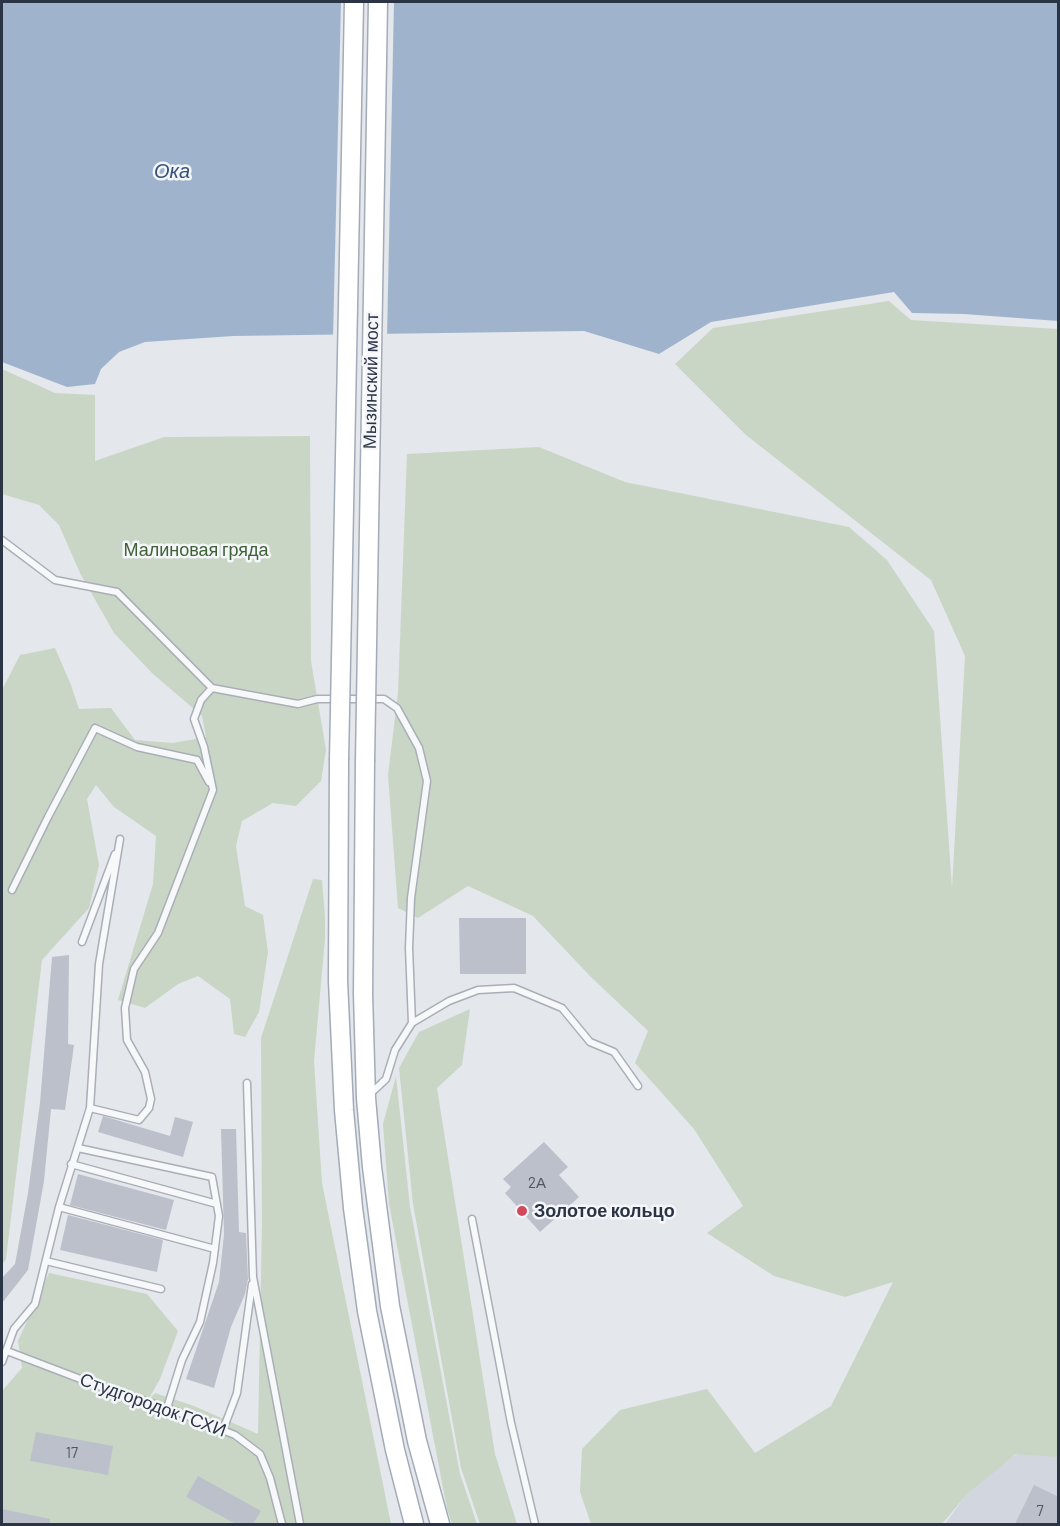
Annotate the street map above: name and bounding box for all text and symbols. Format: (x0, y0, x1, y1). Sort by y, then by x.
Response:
water label: Ока (154, 159, 190, 183)
street label: Мызинский мост (359, 313, 383, 449)
park label: Малиновая гряда (123, 539, 269, 561)
house number: 2А (528, 1174, 546, 1192)
place label: Золотое кольцо (534, 1200, 675, 1222)
marker: Золотое кольцо (515, 1204, 529, 1218)
street label: Студгородок ГСХИ (77, 1369, 229, 1441)
house number: 17 (66, 1444, 78, 1462)
house number: 7 (1036, 1502, 1044, 1520)

